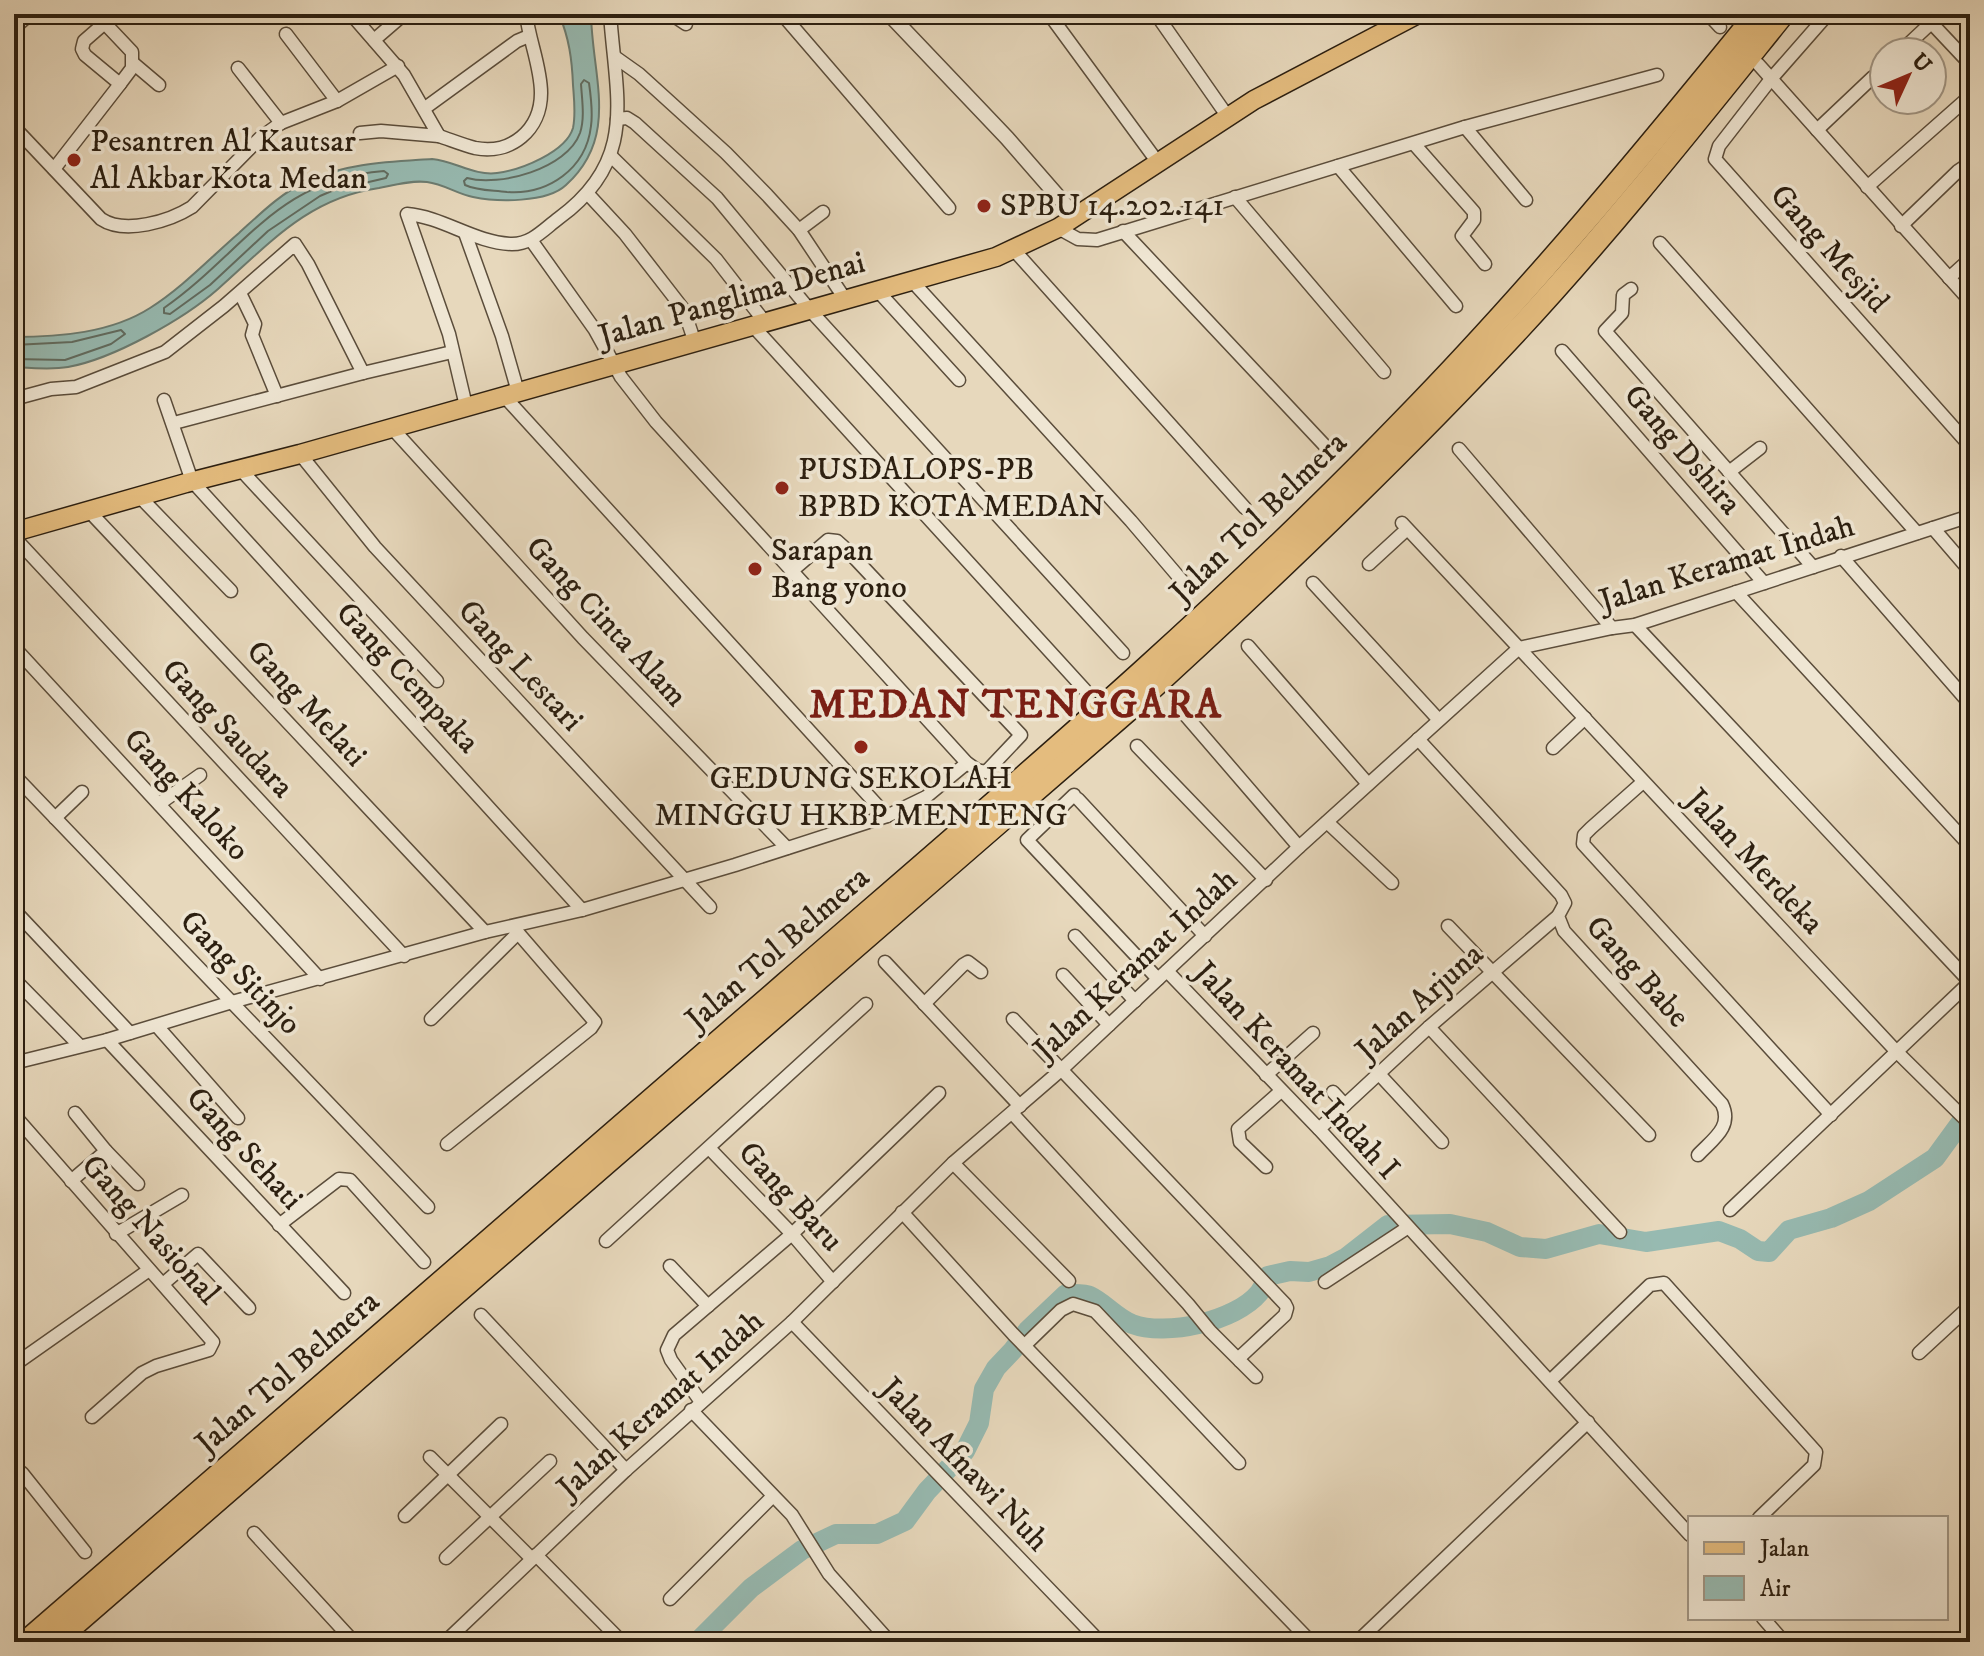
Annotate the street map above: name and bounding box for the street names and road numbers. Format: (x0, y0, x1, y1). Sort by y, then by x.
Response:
street label: Gang Mesjid (1761, 176, 1897, 322)
street label: Jalan Panglima Denai (591, 243, 870, 358)
street label: Gang Dshira (1614, 376, 1750, 524)
street label: Jalan Tol Belmera (1160, 423, 1356, 615)
street label: Jalan Keramat Indah (1592, 506, 1859, 623)
street label: Gang Cinta Alam (517, 528, 695, 716)
street label: Gang Lestari (449, 592, 591, 740)
street label: Gang Cempaka (327, 594, 488, 762)
street label: Gang Melati (237, 632, 375, 776)
street label: Gang Saudara (152, 651, 302, 807)
street label: Gang Kaloko (114, 720, 258, 870)
street label: Jalan Merdeka (1674, 779, 1832, 944)
street label: Jalan Tol Belmera (675, 858, 879, 1042)
street label: Jalan Keramat Indah (1024, 860, 1246, 1072)
street label: Gang Sitinjo (171, 902, 309, 1044)
street label: Gang Babe (1576, 908, 1698, 1036)
street label: Jalan Arjuna (1346, 935, 1492, 1073)
street label: Jalan Keramat Indah I (1182, 951, 1408, 1189)
street label: Gang Sehati (177, 1079, 311, 1219)
street label: Gang Baru (729, 1134, 851, 1260)
street label: Gang Nasional (72, 1147, 228, 1314)
street label: Jalan Tol Belmera (185, 1282, 389, 1466)
street label: Jalan Keramat Indah (547, 1302, 773, 1510)
street label: Jalan Afnawi Nuh (869, 1367, 1057, 1561)

